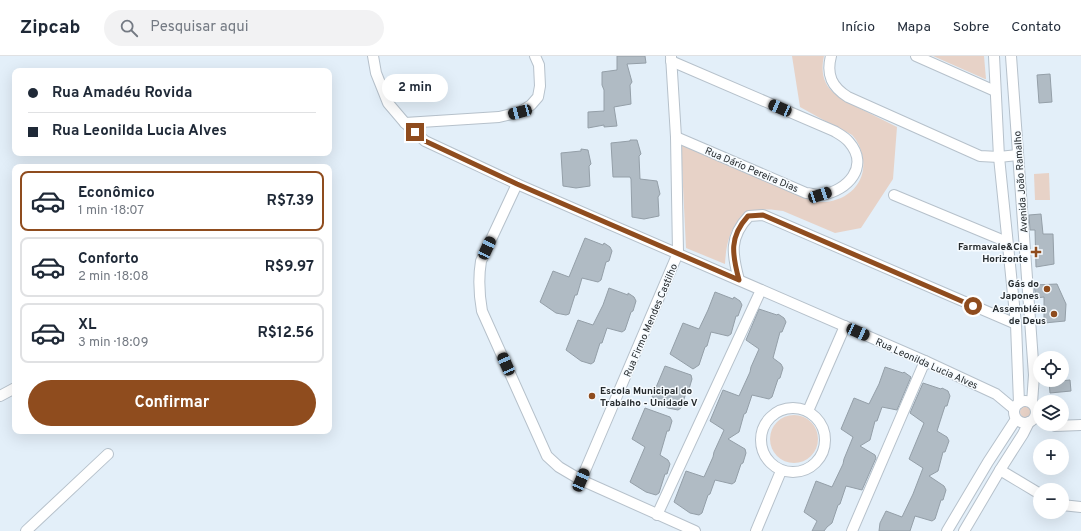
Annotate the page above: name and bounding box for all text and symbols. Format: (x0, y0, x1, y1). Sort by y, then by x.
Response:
search box (104, 10, 384, 46)
text: Zipcab (20, 16, 80, 40)
icon: search (118, 17, 140, 39)
text: Pesquisar aqui (150, 18, 249, 37)
text: Início (841, 19, 875, 36)
text: Mapa (897, 19, 931, 36)
text: Sobre (953, 19, 989, 36)
text: Contato (1011, 19, 1061, 36)
callout: 2 min (382, 74, 448, 102)
text: 2 min (398, 80, 432, 96)
text: Rua Amadéu Rovida (52, 84, 192, 103)
car (767, 98, 793, 118)
car (507, 103, 533, 121)
text: Rua Leonilda Lucia Alves (52, 122, 227, 141)
route end (406, 123, 424, 141)
street label: Avenida João Ramalho (1011, 130, 1032, 233)
street label: Rua Dário Pereira Dias (703, 145, 800, 196)
icon: car (30, 183, 66, 219)
text: Econômico (78, 184, 155, 203)
car (807, 186, 833, 204)
text: R$7.39 (267, 192, 314, 211)
text: 1 min · 18:07 (78, 203, 144, 219)
car (476, 235, 498, 261)
place label: Farmavale&Cia Horizonte (958, 241, 1028, 266)
marker: Farmavale&Cia Horizonte (1031, 247, 1041, 257)
icon: car (30, 249, 66, 285)
text: Conforto (78, 250, 139, 269)
text: R$9.97 (265, 258, 314, 277)
street label: Rua Firmo Mendes Castilho (622, 261, 681, 379)
text: 2 min · 18:08 (78, 269, 149, 285)
place label: Gás do Japones (1000, 278, 1039, 303)
marker: Gás do Japones (1042, 284, 1052, 294)
route start (964, 297, 982, 315)
place label: Assembléia de Deus (992, 303, 1046, 328)
marker: Assembléia de Deus (1049, 309, 1059, 319)
icon: car (30, 315, 66, 351)
text: XL (78, 316, 96, 335)
car (845, 322, 871, 342)
text: R$12.56 (257, 324, 314, 343)
text: 3 min · 18:09 (78, 335, 148, 351)
street label: Rua Leonilda Lucia Alves (873, 336, 980, 393)
car (496, 351, 516, 377)
map controls (1033, 351, 1069, 519)
button: locate (1033, 351, 1069, 387)
button: Confirmar (28, 380, 316, 426)
place label: Escola Municipal do Trabalho - Unidade V (600, 385, 698, 410)
marker: Escola Municipal do Trabalho - Unidade V (587, 391, 597, 401)
button: layers (1033, 395, 1069, 431)
button: + (1033, 439, 1069, 475)
car (571, 467, 591, 493)
button: − (1033, 483, 1069, 519)

